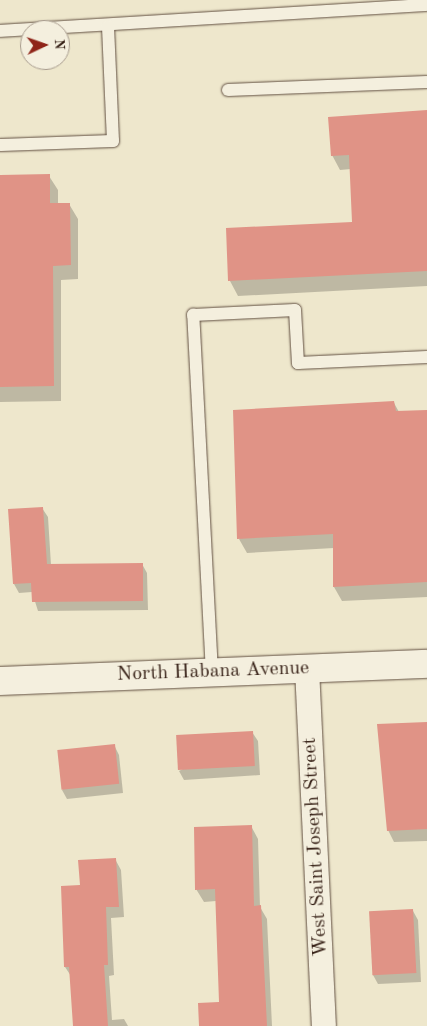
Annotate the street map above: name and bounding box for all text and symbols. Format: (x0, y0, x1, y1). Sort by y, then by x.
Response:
north arrow (20, 20, 70, 70)
text: N (52, 39, 66, 50)
street label: North Habana Avenue (116, 657, 310, 687)
street label: West Saint Joseph Street (298, 737, 334, 957)

